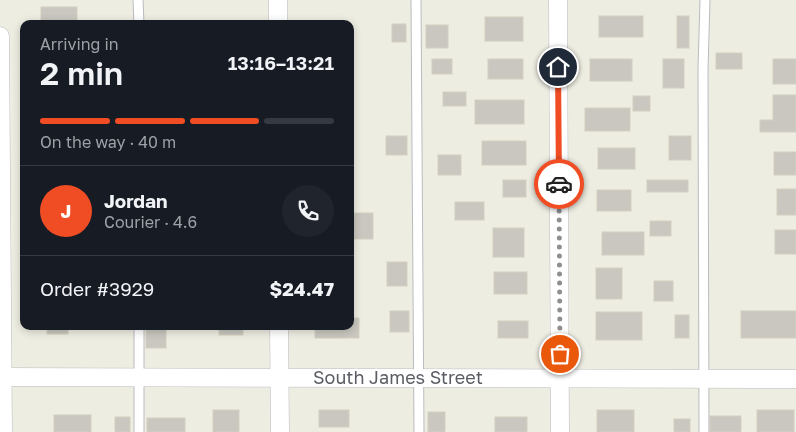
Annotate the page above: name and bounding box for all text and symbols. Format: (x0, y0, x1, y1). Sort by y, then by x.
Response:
text: Arriving in (40, 34, 119, 54)
pin (537, 46, 579, 88)
text: 13:16–13:21 (228, 51, 334, 74)
icon: home (544, 53, 572, 81)
text: 2 min (40, 54, 123, 92)
text: On the way · 40 m (40, 132, 176, 152)
courier (534, 159, 584, 209)
icon: car (545, 170, 573, 198)
button: phone (282, 185, 334, 237)
text: Jordan (104, 189, 168, 212)
text: J (61, 199, 71, 222)
text: Courier · 4.6 (104, 212, 197, 232)
text: Order #3929 (40, 277, 154, 300)
text: $24.47 (269, 277, 334, 300)
pin (539, 333, 581, 375)
icon: bag (546, 340, 574, 368)
street label: South James Street (313, 366, 483, 388)

